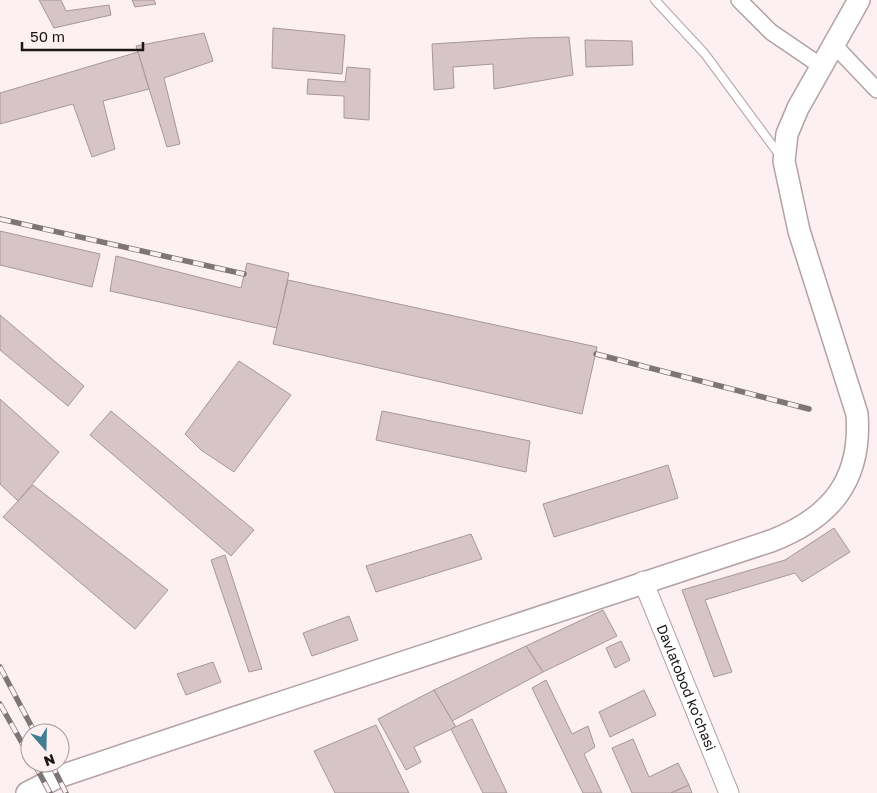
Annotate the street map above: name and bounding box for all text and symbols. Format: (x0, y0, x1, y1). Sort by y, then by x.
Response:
scale bar (22, 20, 144, 52)
text: 50 m (30, 27, 65, 45)
street label: Davlatobod ko'chasi (653, 622, 720, 753)
north arrow (20, 723, 70, 773)
text: N (42, 751, 58, 770)

